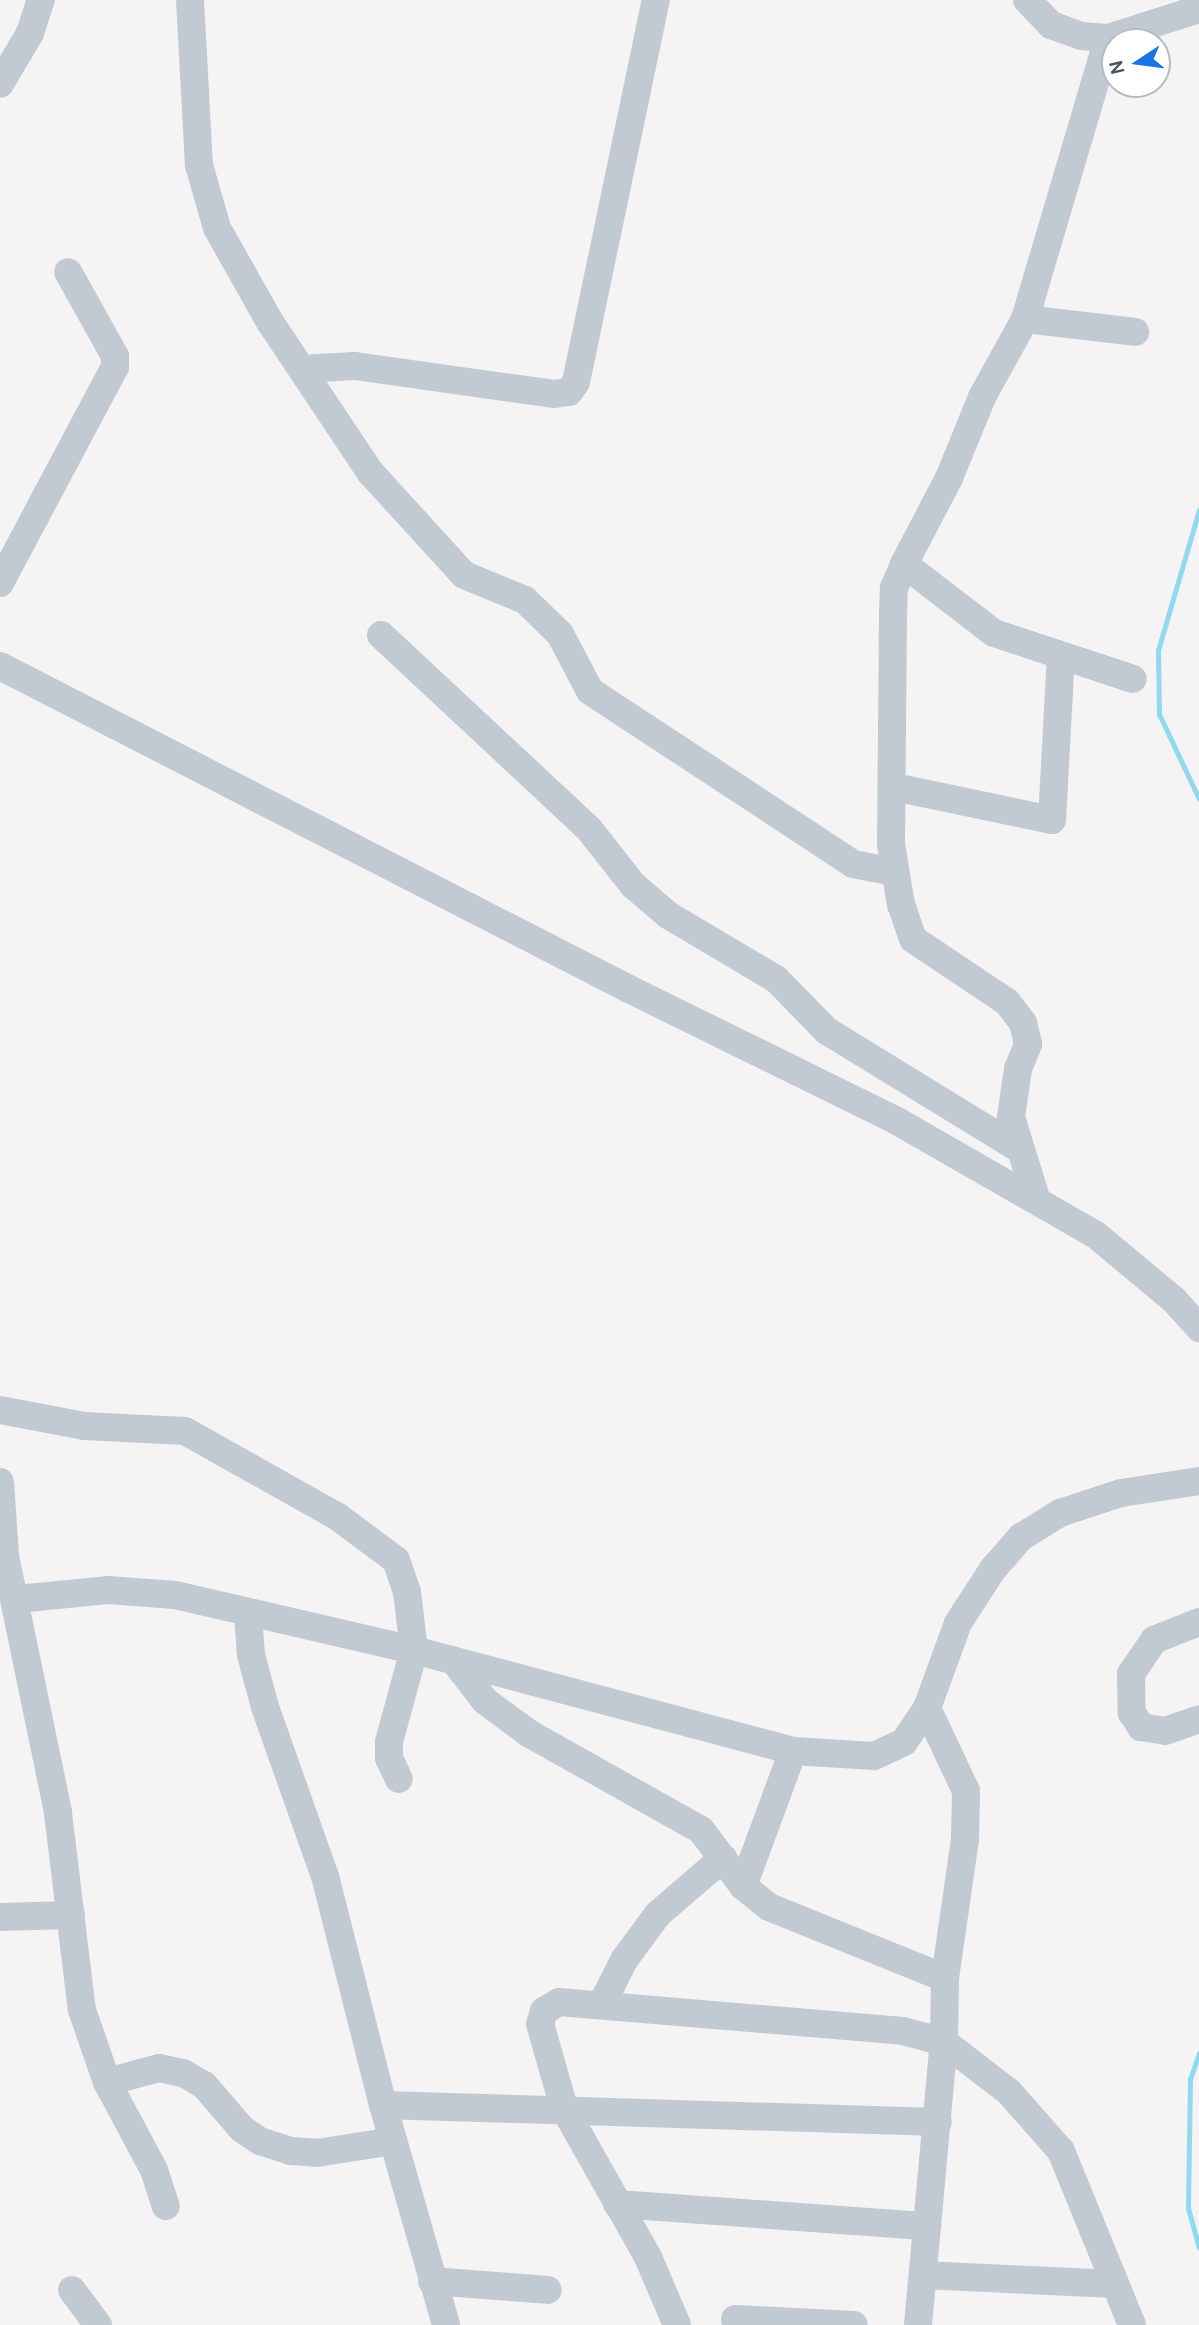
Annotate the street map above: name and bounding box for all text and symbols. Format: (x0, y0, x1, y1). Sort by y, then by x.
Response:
north arrow (1101, 28, 1171, 98)
text: N (1104, 58, 1130, 77)

